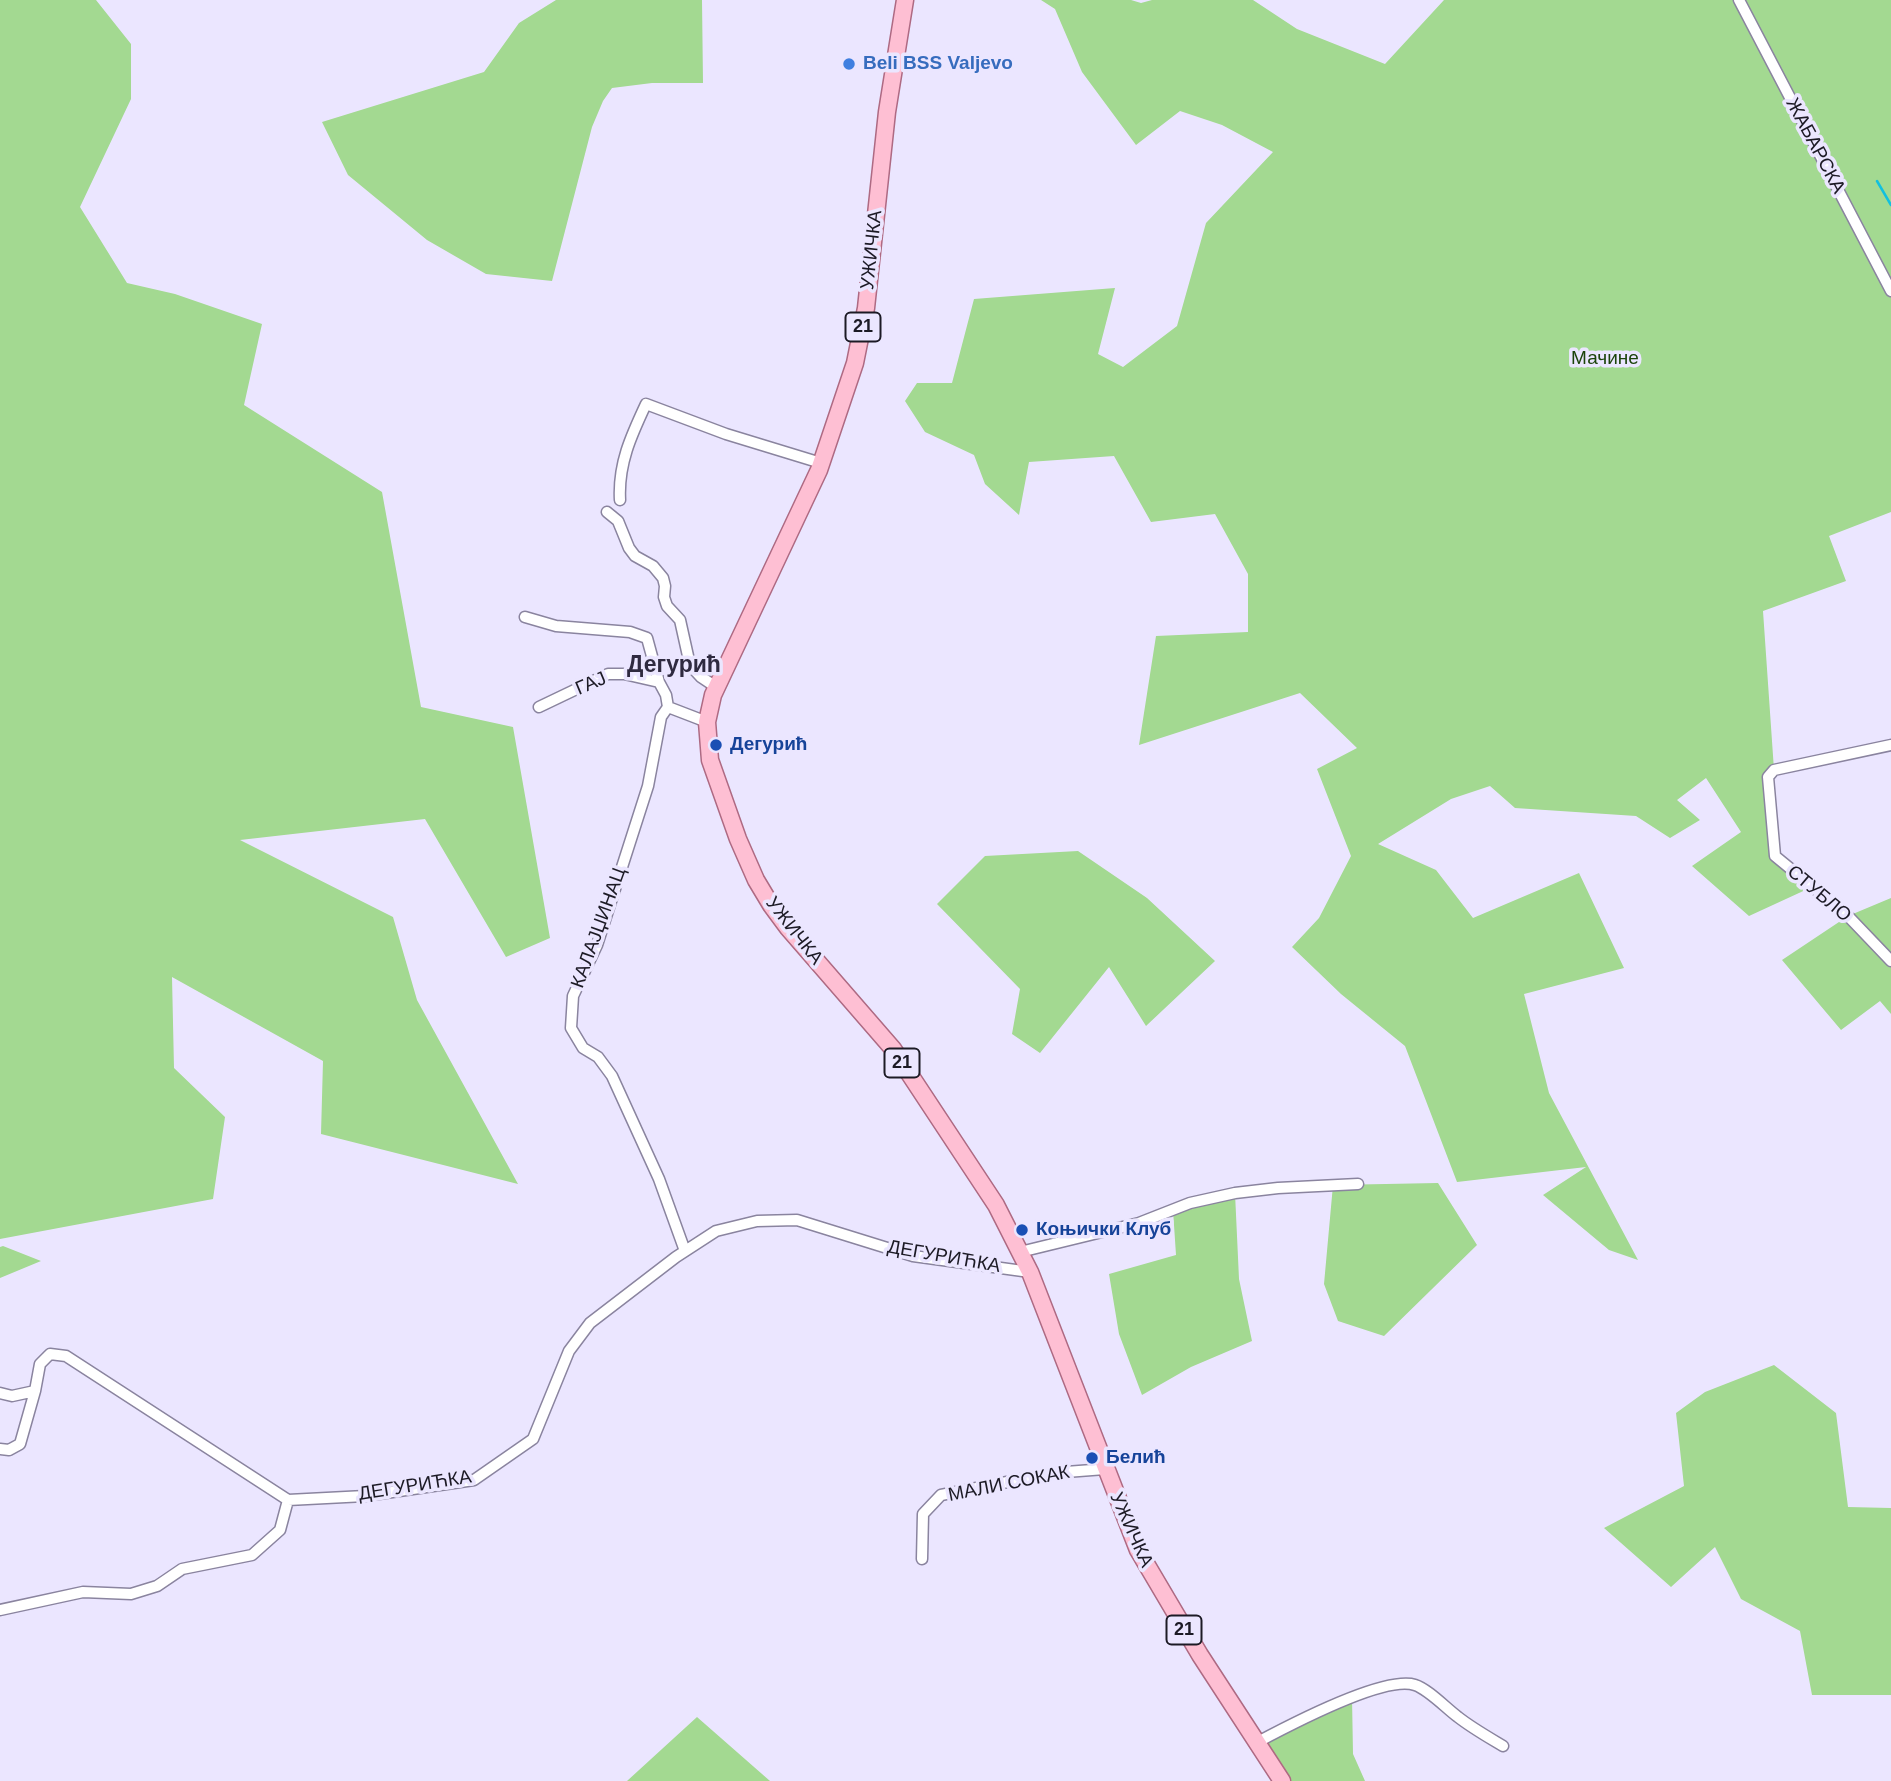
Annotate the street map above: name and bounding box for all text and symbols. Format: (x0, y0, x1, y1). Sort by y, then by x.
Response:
place label: Beli BSS Valjevo (863, 53, 1013, 75)
marker: Beli BSS Valjevo (841, 56, 857, 72)
street label: ЖАБАРСКА (1780, 94, 1850, 198)
street label: УЖИЧКА (856, 209, 888, 291)
road number: 21 (846, 312, 880, 342)
park label: Мачине (1571, 348, 1639, 370)
district label: Дегурић (627, 652, 721, 680)
street label: ГАЈ (572, 667, 610, 701)
place label: Дегурић (730, 734, 807, 756)
marker: Дегурић (708, 737, 724, 753)
street label: СТУБЛО (1782, 861, 1856, 927)
street label: КАЛАЈЏИНАЦ (567, 865, 631, 991)
street label: УЖИЧКА (760, 893, 828, 969)
road number: 21 (884, 1048, 920, 1078)
place label: Коњички Клуб (1036, 1219, 1171, 1241)
marker: Коњички Клуб (1014, 1222, 1030, 1238)
street label: ДЕГУРИЋКА (886, 1236, 1002, 1278)
place label: Белић (1106, 1447, 1166, 1469)
marker: Белић (1084, 1450, 1100, 1466)
street label: МАЛИ СОКАК (946, 1461, 1072, 1507)
street label: ДЕГУРИЋКА (357, 1466, 473, 1506)
street label: УЖИЧКА (1104, 1489, 1158, 1571)
road number: 21 (1166, 1616, 1202, 1644)

